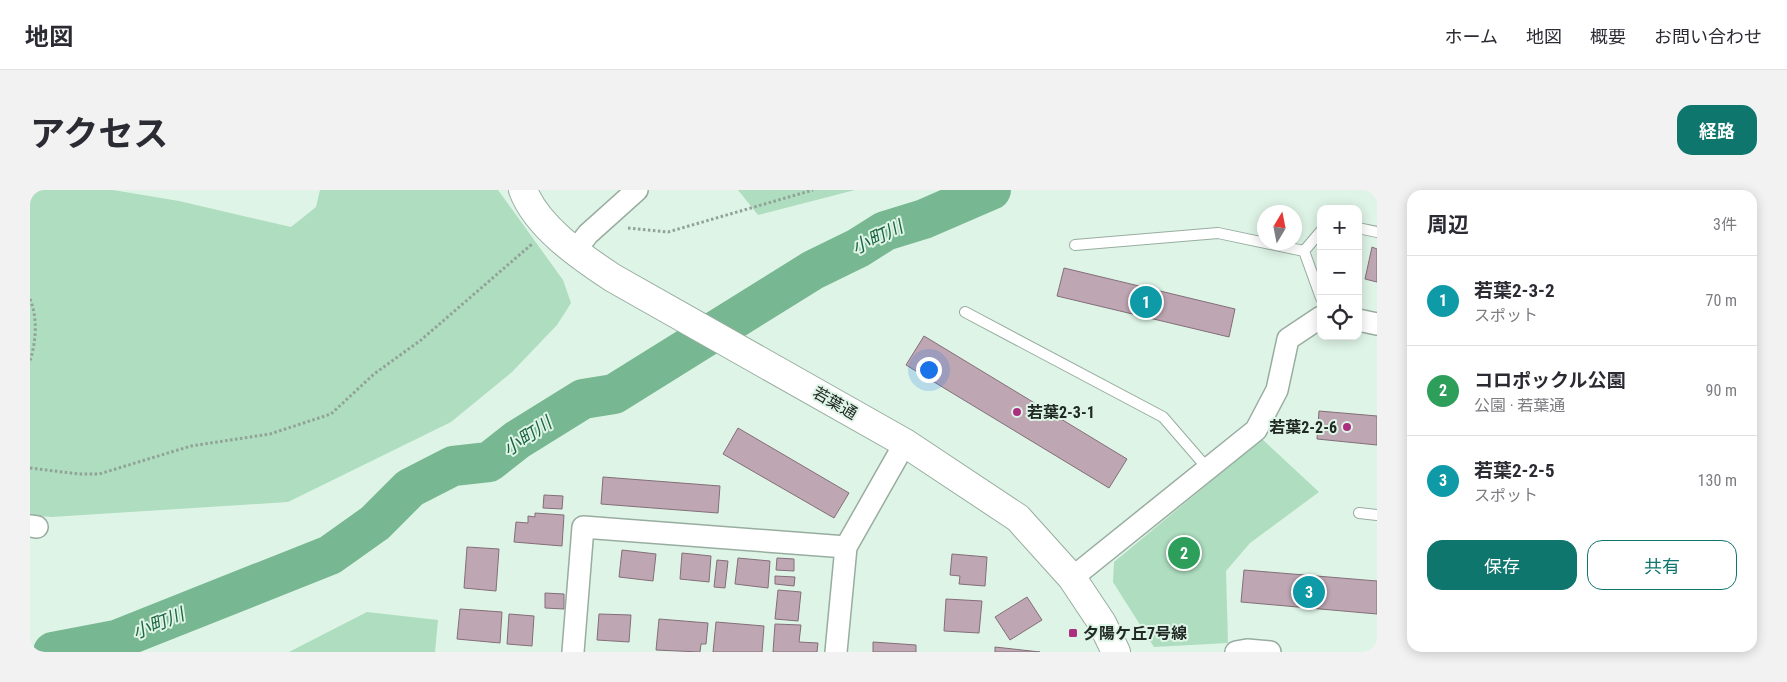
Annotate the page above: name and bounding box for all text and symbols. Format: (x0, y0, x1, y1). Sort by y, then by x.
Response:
text: 地図 (25, 23, 73, 51)
text: ホーム (1445, 26, 1498, 47)
text: 地図 (1526, 26, 1562, 47)
text: 概要 (1590, 26, 1626, 47)
text: お問い合わせ (1654, 26, 1762, 47)
button: 経路 (1677, 105, 1757, 155)
text: アクセス (30, 114, 168, 155)
north arrow (1257, 205, 1302, 250)
map controls (1317, 205, 1362, 340)
button: + (1317, 205, 1362, 250)
text: 周辺 (1427, 213, 1469, 237)
water label: 小町川 (848, 215, 908, 258)
text: 3件 (1713, 215, 1737, 234)
button: − (1317, 250, 1362, 295)
text: 若葉2-3-2 (1474, 279, 1555, 302)
pin: 1 (1130, 283, 1162, 321)
text: 1 (1439, 291, 1447, 310)
text: 70 m (1705, 291, 1737, 310)
button: locate (1317, 295, 1362, 340)
text: スポット (1474, 306, 1538, 325)
your location (916, 357, 942, 383)
text: コロポックル公園 (1474, 369, 1625, 392)
text: 2 (1439, 381, 1447, 400)
text: 90 m (1705, 381, 1737, 400)
street label: 若葉通 (809, 383, 861, 423)
text: 公園 · 若葉通 (1474, 396, 1565, 415)
place label: 若葉2-3-1 (1027, 403, 1095, 422)
marker: 若葉2-3-1 (1011, 406, 1023, 418)
water label: 小町川 (499, 411, 557, 460)
place label: 若葉2-2-6 (1269, 418, 1337, 437)
marker: 若葉2-2-6 (1341, 421, 1353, 433)
text: 若葉2-2-5 (1474, 459, 1555, 482)
text: 3 (1439, 471, 1447, 490)
text: 130 m (1698, 471, 1737, 490)
text: スポット (1474, 486, 1538, 505)
pin: 2 (1168, 534, 1200, 572)
button: 保存 (1427, 540, 1577, 590)
button: 共有 (1587, 540, 1737, 590)
pin: 3 (1293, 573, 1325, 611)
water label: 小町川 (129, 602, 189, 643)
place label: 夕陽ケ丘7号線 (1083, 624, 1187, 643)
marker: 夕陽ケ丘7号線 (1067, 627, 1079, 639)

